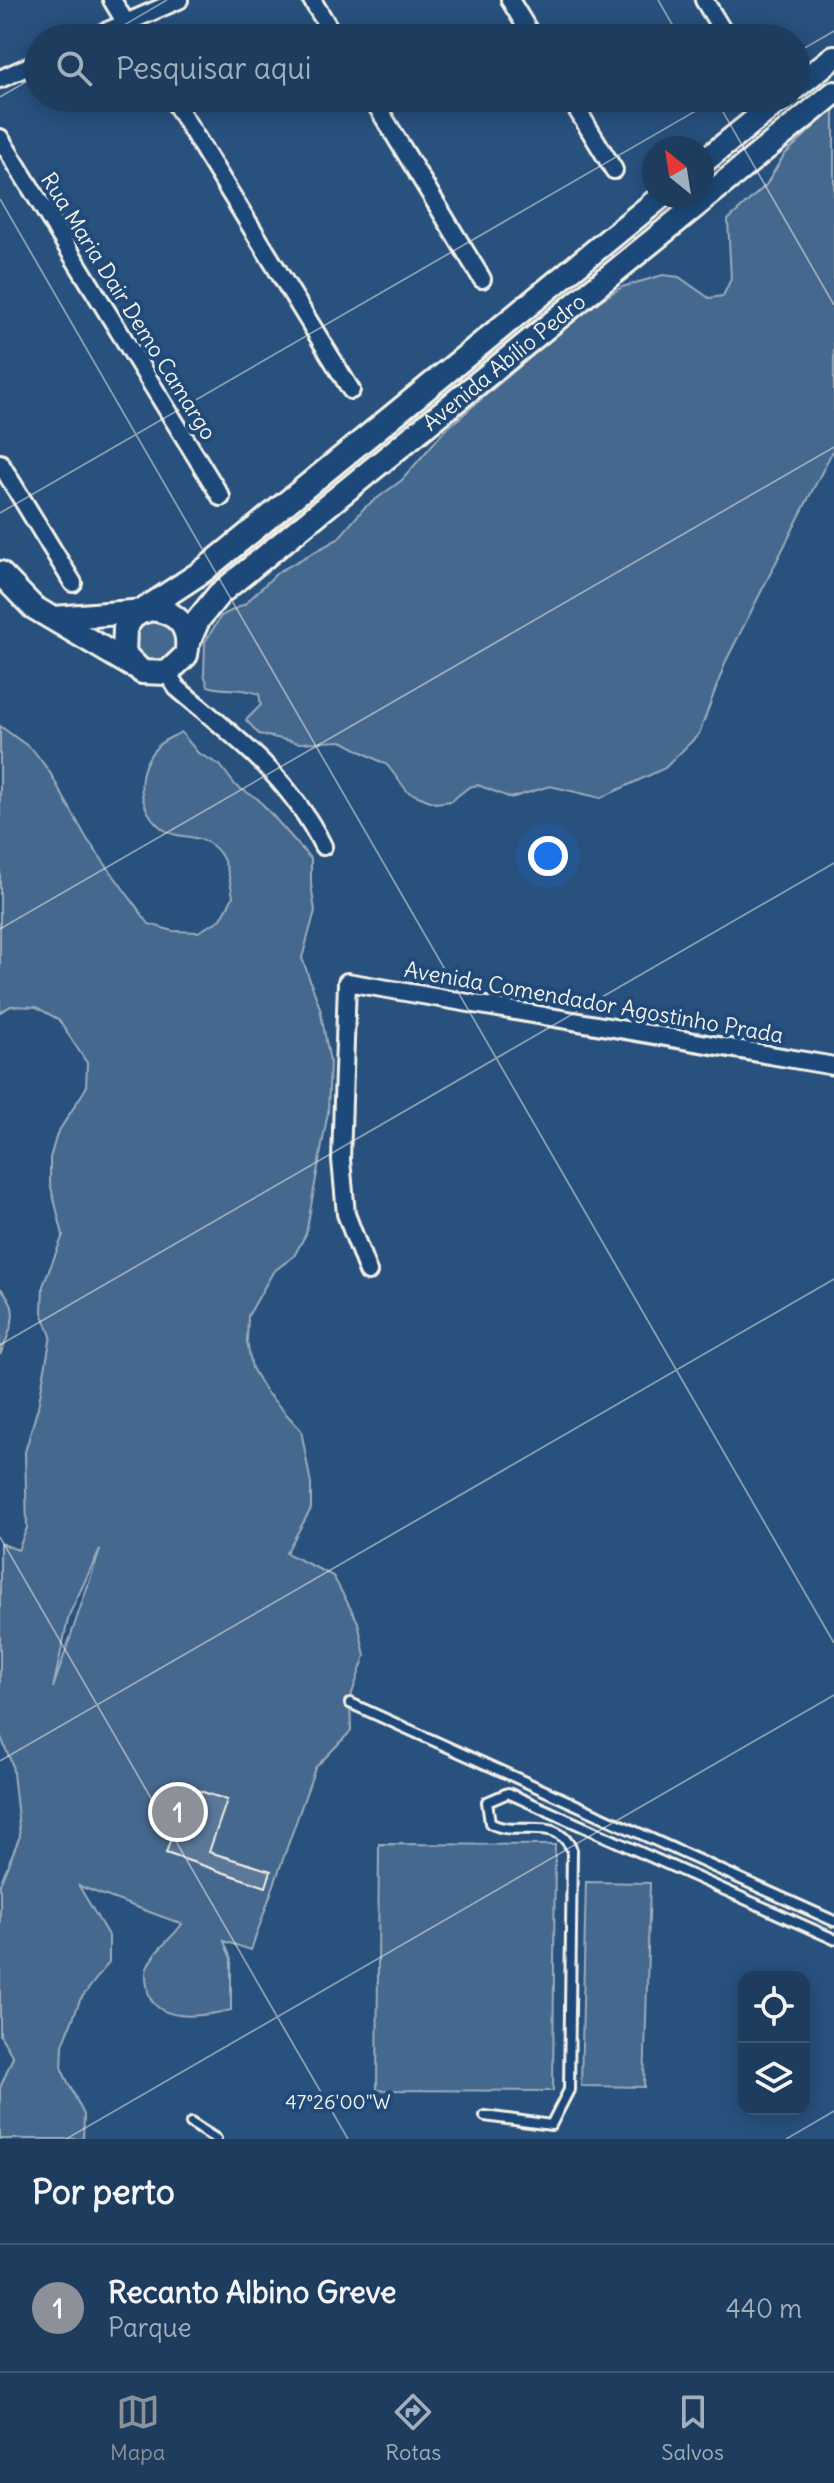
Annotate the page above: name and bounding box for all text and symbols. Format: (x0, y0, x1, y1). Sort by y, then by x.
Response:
search box (24, 24, 810, 112)
icon: search (52, 46, 96, 90)
text: Pesquisar aqui (116, 49, 312, 87)
north arrow (642, 136, 714, 208)
street label: Rua Maria Dair Demo Camargo (35, 167, 223, 445)
street label: Avenida Abílio Pedro (417, 287, 591, 437)
your location (528, 836, 568, 876)
street label: Avenida Comendador Agostinho Prada (402, 955, 786, 1049)
pin: 1 (152, 1782, 204, 1842)
map controls (738, 1971, 810, 2115)
button: locate (738, 1971, 810, 2043)
button: layers (738, 2043, 810, 2115)
text: 47°26'00"W (285, 2089, 391, 2114)
text: Por perto (32, 2170, 175, 2213)
text: Recanto Albino Greve (108, 2273, 397, 2311)
text: 1 (53, 2292, 63, 2325)
text: 440 m (726, 2292, 802, 2325)
text: Parque (108, 2311, 192, 2344)
tab: Mapa (110, 2390, 165, 2466)
tab: Rotas (385, 2390, 441, 2466)
tab: Salvos (661, 2390, 724, 2466)

